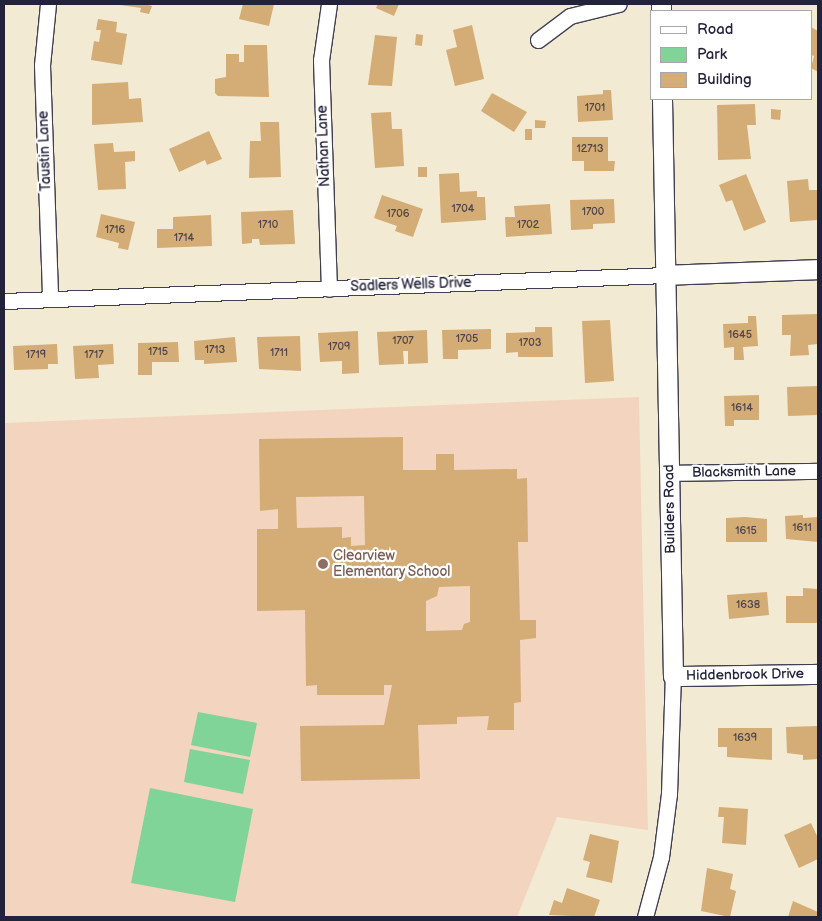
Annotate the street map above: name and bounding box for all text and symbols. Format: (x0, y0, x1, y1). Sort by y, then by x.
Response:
legend (650, 10, 812, 100)
text: Road (697, 20, 733, 39)
text: Park (697, 45, 727, 64)
text: Building (697, 70, 752, 89)
house number: 1701 (585, 101, 605, 115)
street label: Nathan Lane (314, 105, 334, 187)
street label: Taustin Lane (35, 110, 55, 192)
house number: 12713 (576, 142, 604, 156)
house number: 1704 (452, 202, 474, 216)
house number: 1700 (582, 205, 604, 219)
house number: 1706 (387, 207, 409, 221)
house number: 1710 (258, 218, 278, 232)
house number: 1702 (517, 218, 539, 232)
house number: 1716 (105, 223, 125, 237)
house number: 1714 (174, 231, 194, 245)
street label: Sadlers Wells Drive (350, 274, 472, 296)
house number: 1645 (728, 328, 752, 342)
house number: 1705 (456, 332, 478, 346)
house number: 1707 (392, 334, 414, 348)
house number: 1703 (519, 336, 541, 350)
house number: 1709 (328, 340, 350, 354)
house number: 1713 (205, 343, 225, 357)
house number: 1715 (148, 345, 168, 359)
house number: 1711 (270, 346, 288, 360)
house number: 1719 (26, 348, 46, 362)
house number: 1717 (84, 348, 104, 362)
house number: 1614 (731, 401, 753, 415)
street label: Blacksmith Lane (692, 463, 796, 481)
street label: Builders Road (661, 464, 679, 554)
house number: 1611 (792, 521, 812, 535)
house number: 1615 (735, 524, 757, 538)
place label: Clearview Elementary School (333, 548, 452, 580)
marker: Clearview Elementary School (317, 558, 329, 570)
house number: 1638 (736, 598, 760, 612)
street label: Hiddenbrook Drive (686, 666, 804, 684)
house number: 1639 (733, 731, 757, 745)

